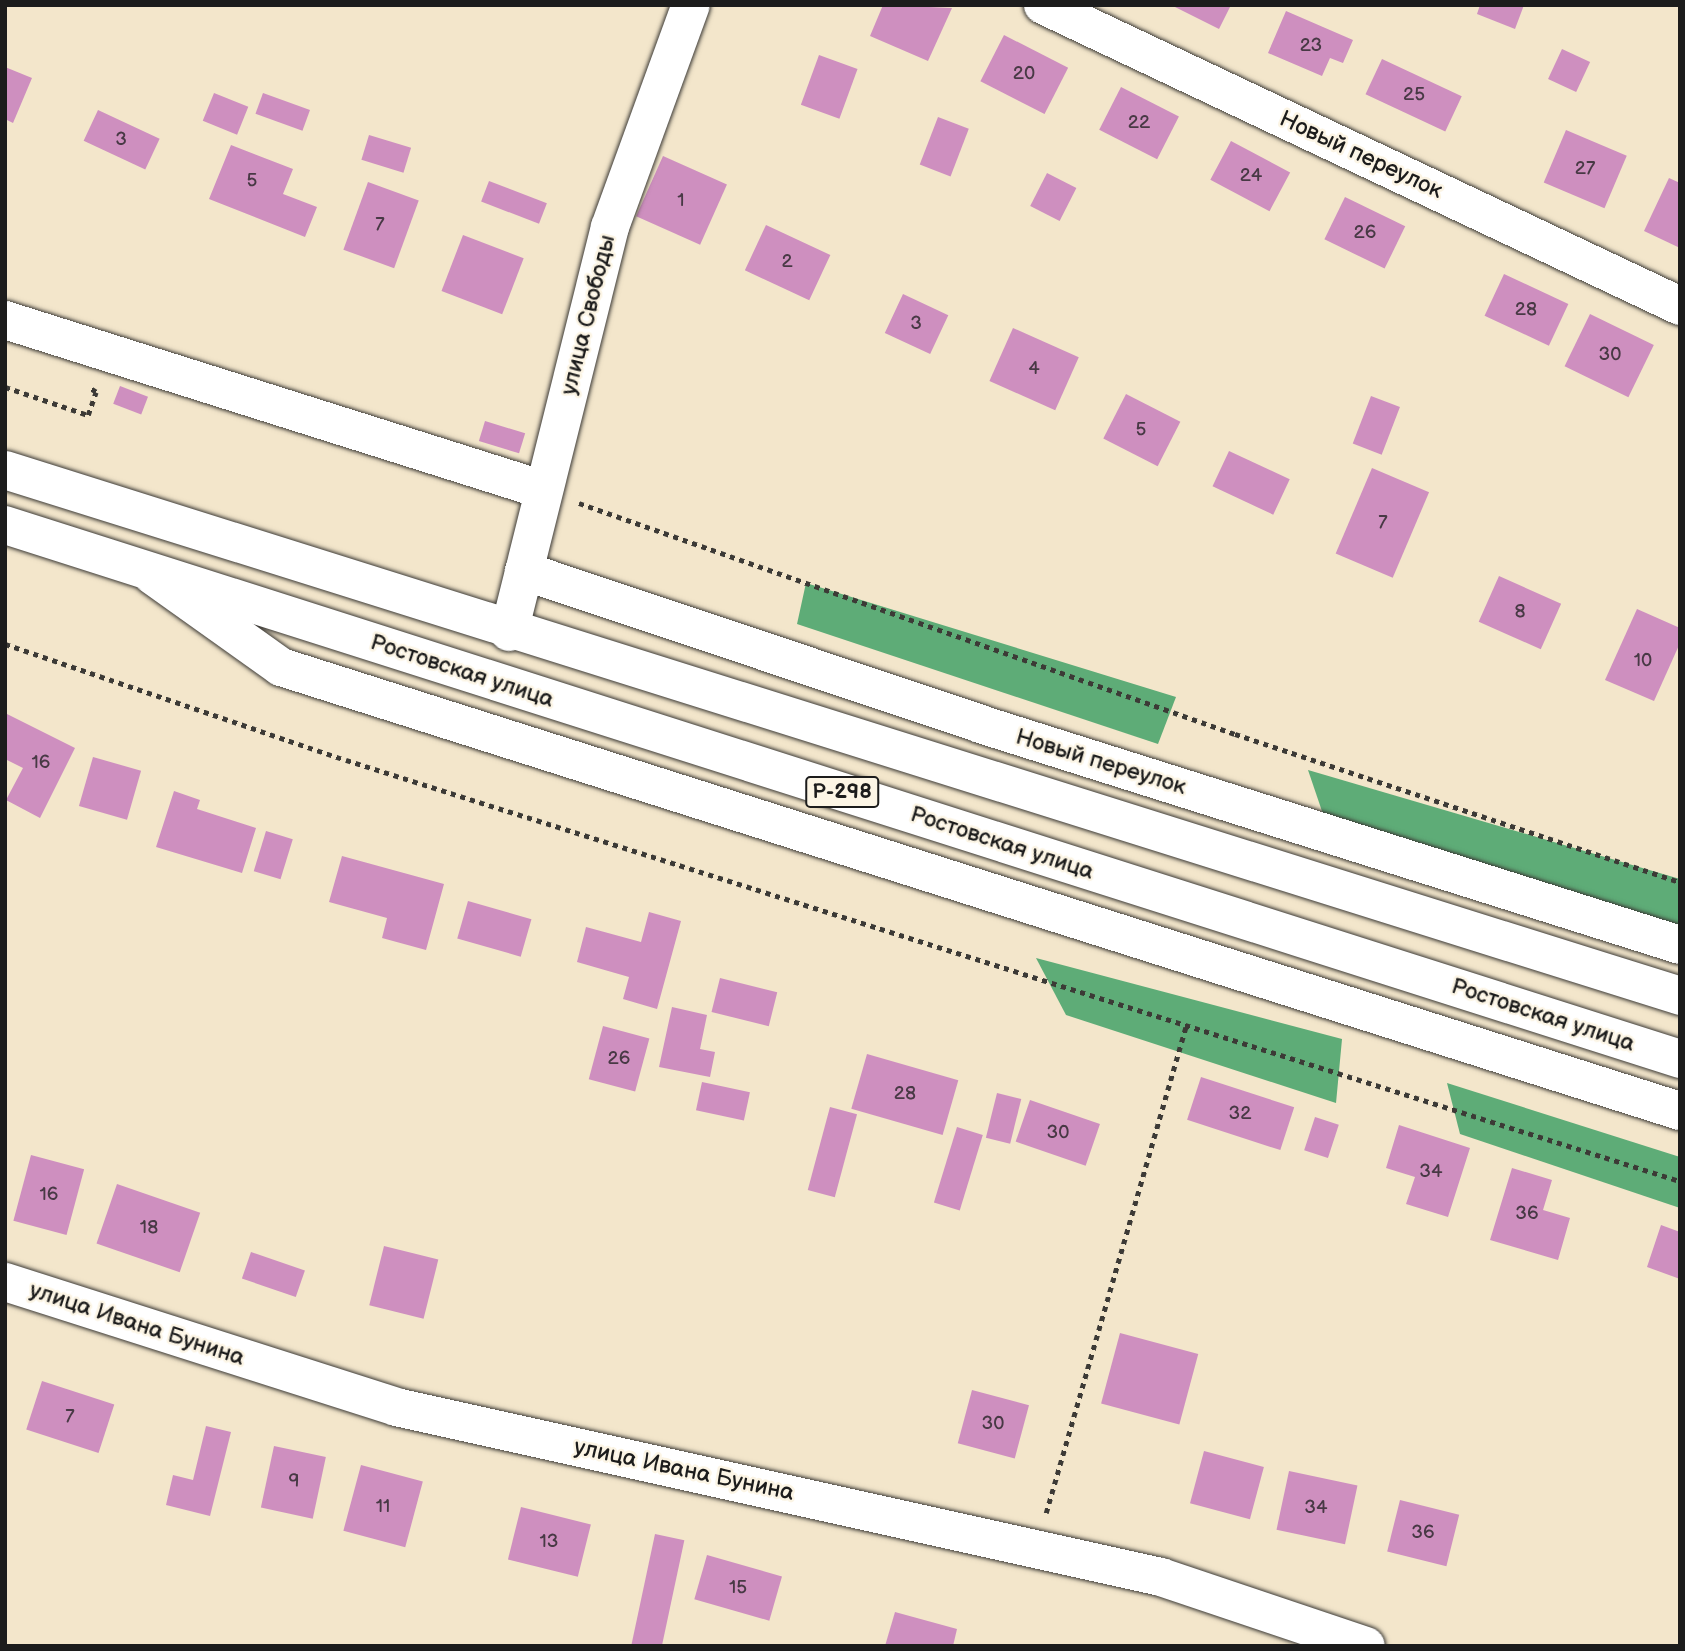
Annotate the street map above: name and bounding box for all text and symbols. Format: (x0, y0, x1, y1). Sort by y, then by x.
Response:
house number: 23 (1300, 35, 1322, 57)
house number: 20 (1013, 63, 1035, 85)
house number: 25 (1403, 84, 1425, 106)
street label: Новый переулок (1275, 105, 1447, 205)
house number: 22 (1128, 112, 1150, 134)
house number: 3 (115, 129, 127, 151)
house number: 27 (1575, 158, 1595, 180)
house number: 24 (1240, 165, 1262, 187)
house number: 5 (247, 170, 257, 192)
house number: 1 (677, 190, 685, 212)
house number: 7 (375, 214, 385, 236)
house number: 26 (1354, 222, 1376, 244)
street label: улица Свободы (555, 232, 621, 398)
house number: 2 (781, 251, 793, 273)
house number: 28 (1515, 299, 1537, 321)
house number: 3 (910, 313, 922, 335)
house number: 30 (1599, 344, 1621, 366)
house number: 4 (1028, 358, 1040, 380)
house number: 5 (1136, 419, 1146, 441)
house number: 7 (1378, 512, 1388, 534)
house number: 8 (1514, 601, 1526, 623)
street label: Ростовская улица (367, 628, 557, 714)
house number: 10 (1634, 650, 1652, 672)
street label: Новый переулок (1012, 723, 1190, 801)
house number: 16 (32, 752, 50, 774)
road number: Р-298 (804, 774, 880, 810)
street label: Ростовская улица (907, 800, 1097, 886)
street label: Ростовская улица (1448, 972, 1638, 1058)
house number: 26 (608, 1048, 630, 1070)
house number: 28 (894, 1083, 916, 1105)
house number: 32 (1229, 1103, 1251, 1125)
house number: 30 (1047, 1122, 1069, 1144)
house number: 34 (1419, 1161, 1443, 1183)
house number: 16 (40, 1184, 58, 1206)
house number: 36 (1515, 1203, 1539, 1225)
house number: 18 (140, 1217, 158, 1239)
street label: улица Ивана Бунина (26, 1276, 248, 1372)
house number: 7 (65, 1406, 75, 1428)
house number: 30 (982, 1413, 1004, 1435)
street label: улица Ивана Бунина (571, 1433, 797, 1507)
house number: 9 (289, 1471, 299, 1493)
house number: 11 (376, 1496, 390, 1518)
house number: 34 (1304, 1497, 1328, 1519)
house number: 36 (1411, 1522, 1435, 1544)
house number: 13 (539, 1531, 559, 1553)
house number: 15 (729, 1577, 747, 1599)

